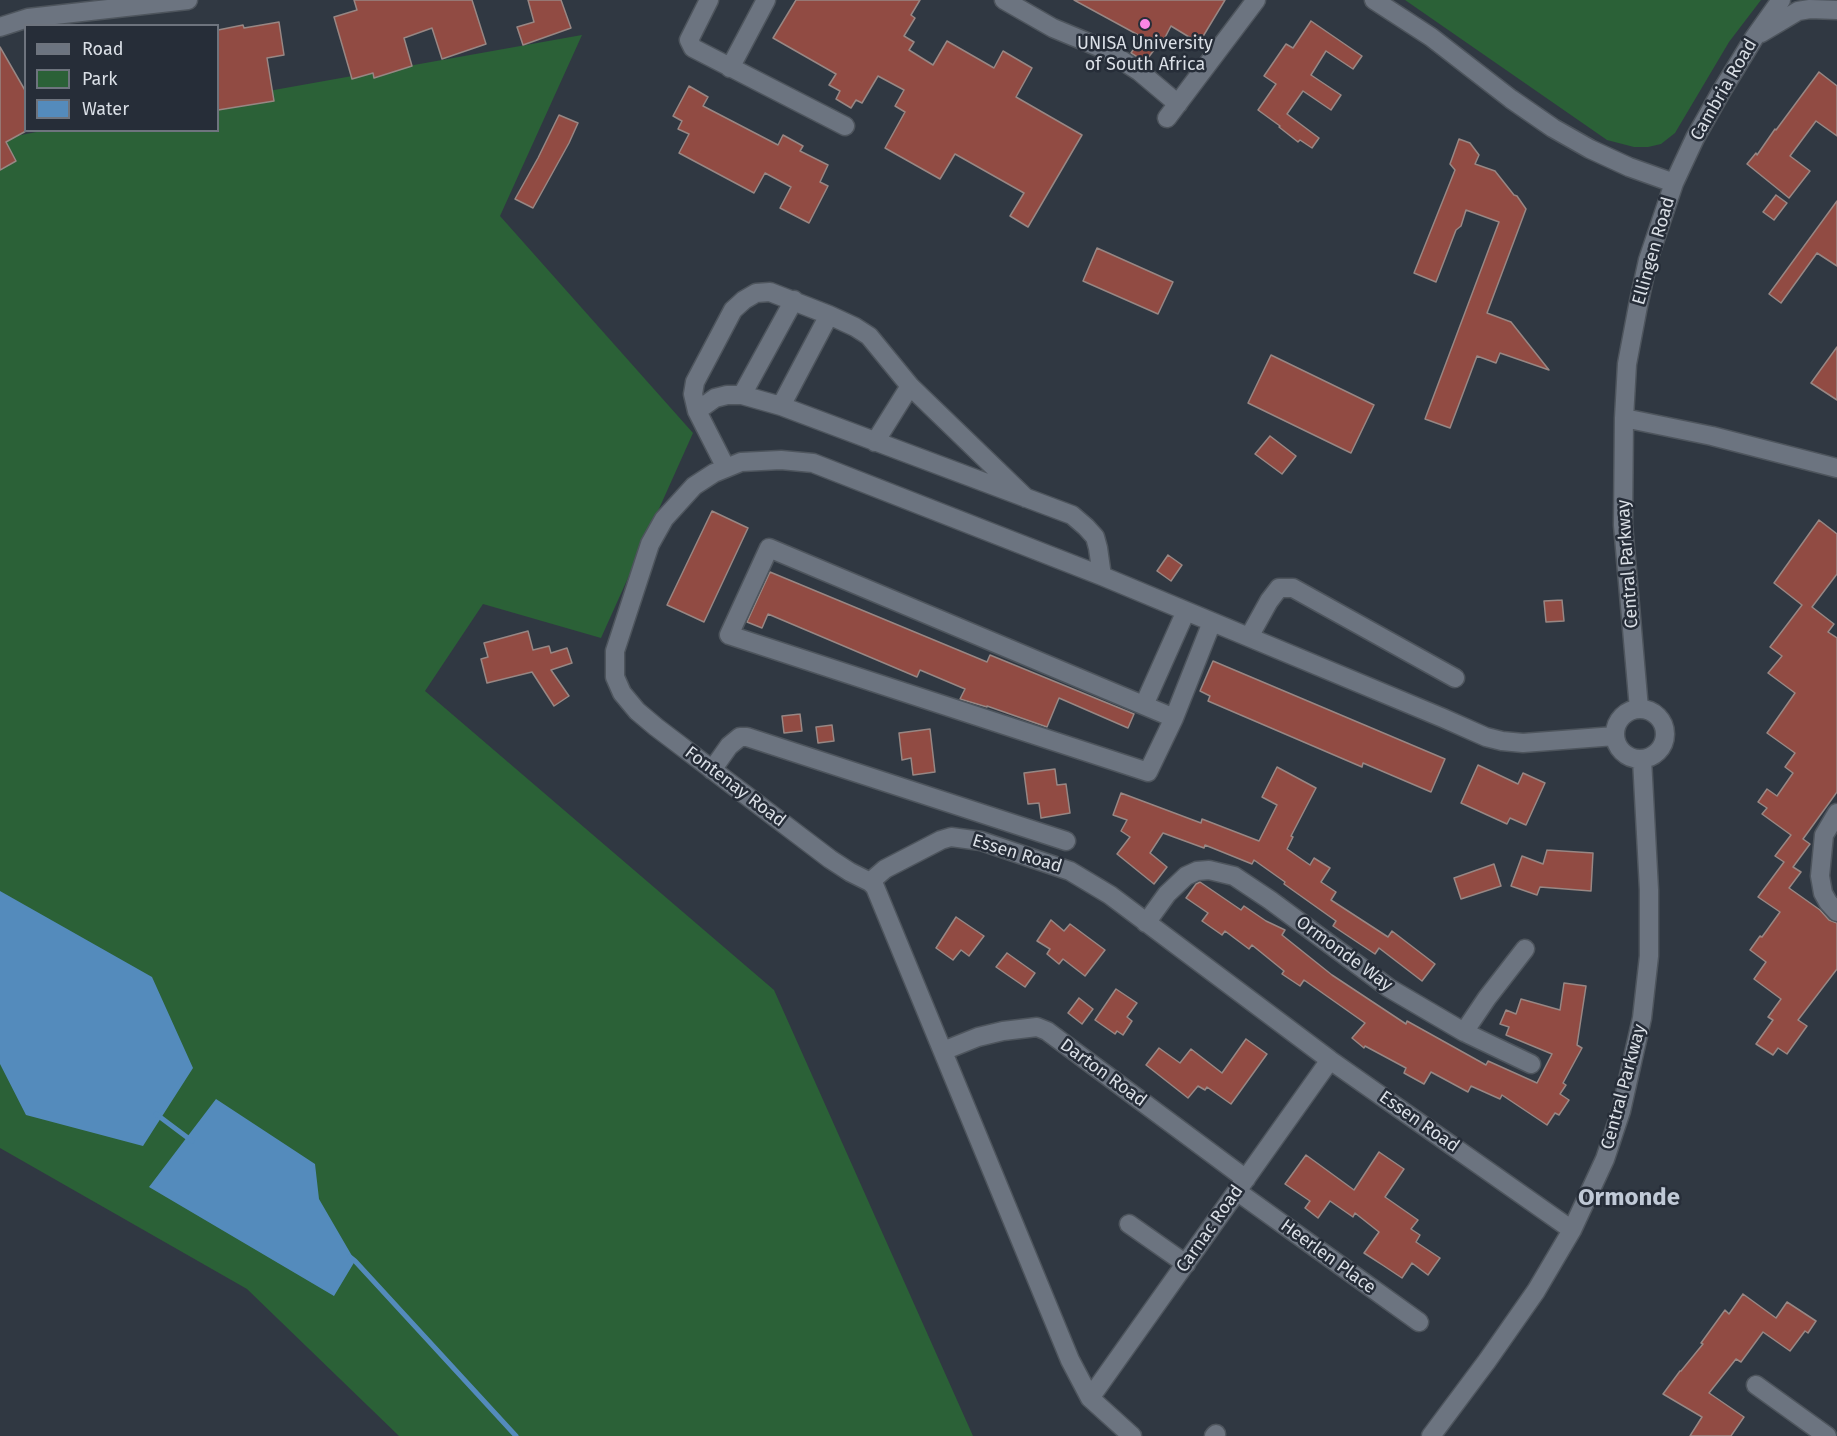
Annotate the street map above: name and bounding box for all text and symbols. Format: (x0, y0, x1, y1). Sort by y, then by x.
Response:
marker: UNISA University of South Africa (1138, 17, 1152, 31)
legend (24, 24, 219, 132)
place label: UNISA University of South Africa (1077, 33, 1213, 76)
street label: Cambria Road (1686, 35, 1762, 145)
text: Road (82, 38, 124, 60)
text: Park (82, 68, 117, 90)
text: Water (82, 98, 129, 120)
street label: Ellingen Road (1628, 194, 1680, 308)
street label: Central Parkway (1613, 499, 1643, 629)
street label: Fontenay Road (680, 742, 790, 832)
street label: Essen Road (969, 830, 1065, 878)
street label: Ormonde Way (1292, 912, 1396, 996)
street label: Central Parkway (1597, 1022, 1651, 1152)
street label: Darton Road (1056, 1034, 1150, 1112)
street label: Essen Road (1375, 1087, 1463, 1157)
street label: Carnac Road (1172, 1181, 1248, 1277)
district label: Ormonde (1578, 1184, 1680, 1212)
street label: Heerlen Place (1276, 1215, 1380, 1299)

